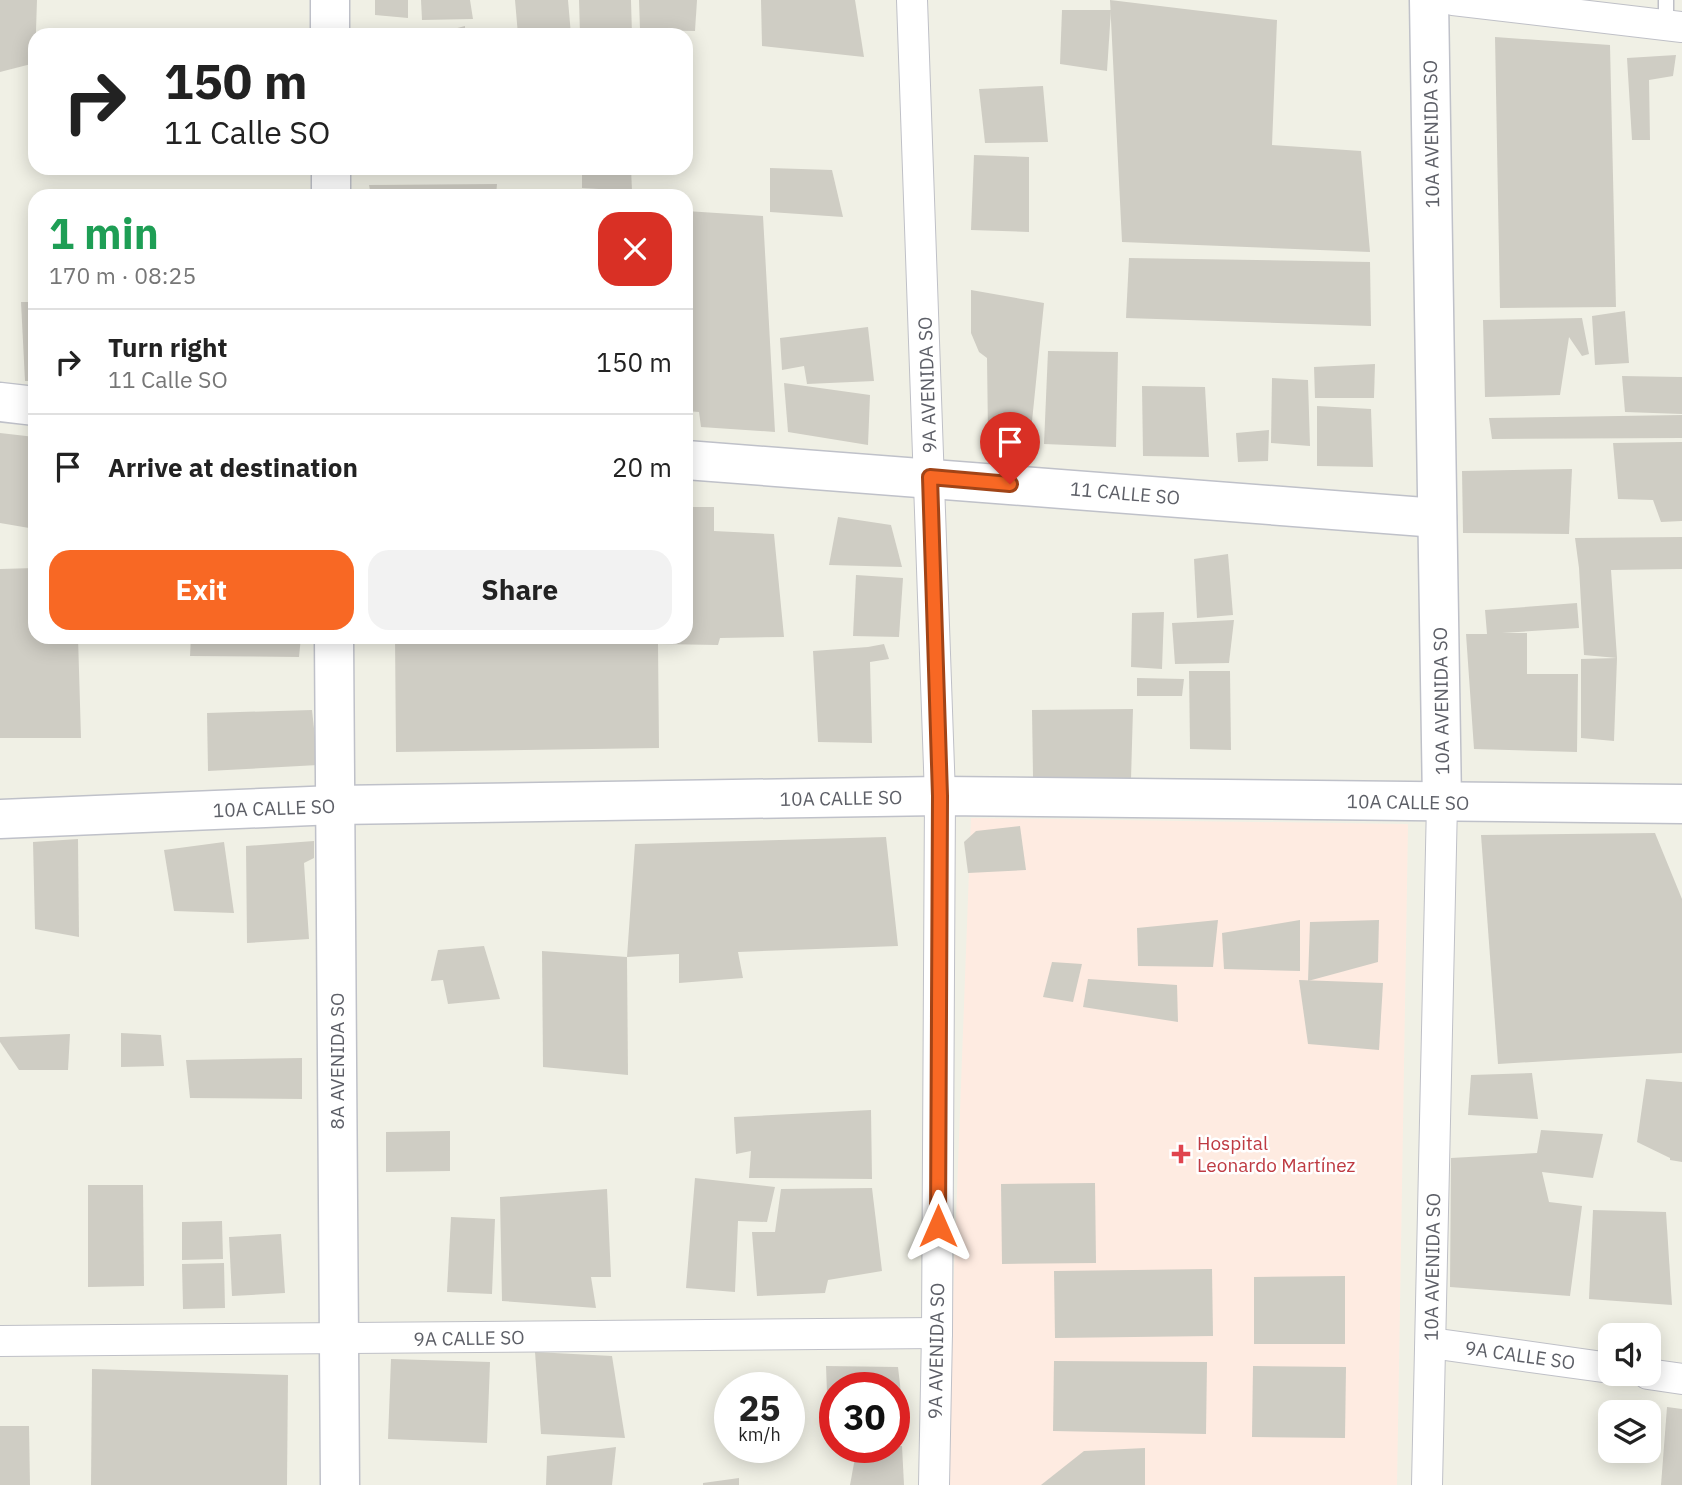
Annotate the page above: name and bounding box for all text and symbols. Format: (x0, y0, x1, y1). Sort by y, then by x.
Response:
text: 150 m (164, 49, 308, 112)
icon: right (49, 56, 140, 147)
street label: 10A AVENIDA SO (1418, 60, 1444, 208)
text: 11 Calle SO (164, 111, 331, 153)
text: 1 min (49, 206, 159, 261)
button: close (598, 212, 672, 286)
text: 170 m · 08:25 (49, 260, 196, 290)
street label: 9A AVENIDA SO (913, 316, 941, 454)
text: Turn right (108, 330, 227, 364)
icon: right (49, 343, 87, 381)
text: 150 m (596, 345, 672, 379)
text: 11 Calle SO (108, 364, 228, 394)
pin (980, 412, 1040, 484)
icon: arrive (991, 423, 1029, 461)
icon: arrive (49, 448, 87, 486)
text: Arrive at destination (108, 450, 358, 484)
text: 20 m (612, 450, 672, 484)
street label: 11 CALLE SO (1069, 476, 1181, 510)
button: Exit (49, 550, 354, 630)
button: Share (368, 550, 672, 630)
street label: 10A AVENIDA SO (1428, 627, 1454, 775)
street label: 10A CALLE SO (780, 785, 902, 811)
street label: 10A CALLE SO (1347, 789, 1469, 815)
street label: 10A CALLE SO (212, 794, 336, 822)
street label: 8A AVENIDA SO (325, 993, 349, 1129)
place label: Hospital Leonardo Martínez (1197, 1131, 1356, 1177)
marker: Hospital Leonardo Martínez (1171, 1144, 1191, 1164)
position arrow (901, 1189, 975, 1263)
street label: 10A AVENIDA SO (1419, 1193, 1445, 1341)
street label: 9A AVENIDA SO (923, 1282, 949, 1420)
map controls (1598, 1323, 1661, 1463)
button: sound (1598, 1323, 1661, 1386)
street label: 9A CALLE SO (413, 1325, 525, 1351)
street label: 9A CALLE SO (1463, 1335, 1577, 1375)
speed limit sign: 30 (819, 1372, 910, 1463)
text: 25 (738, 1385, 781, 1431)
button: layers (1598, 1400, 1661, 1463)
text: km/h (738, 1423, 781, 1446)

